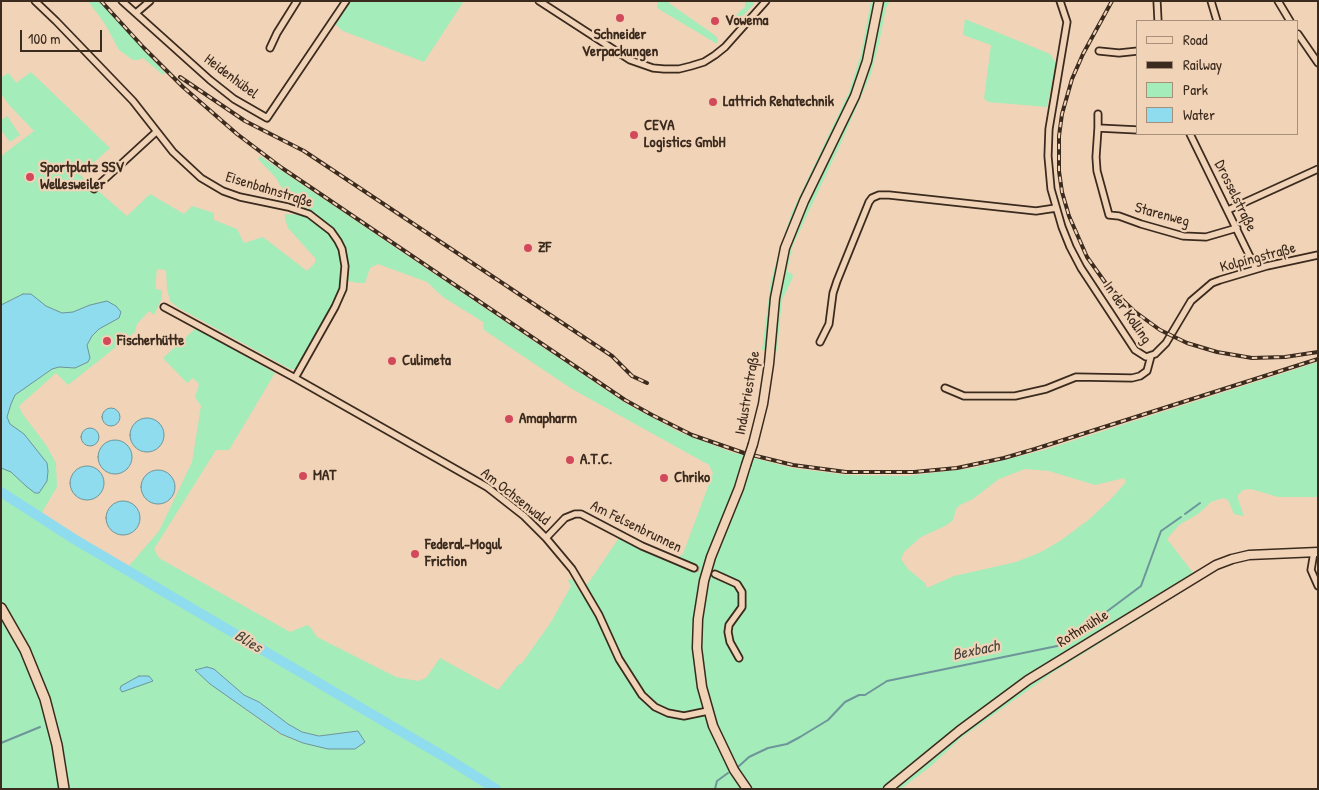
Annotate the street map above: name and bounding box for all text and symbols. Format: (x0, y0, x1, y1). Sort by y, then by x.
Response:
marker: Schneider Verpackungen (614, 12, 626, 24)
place label: Vowema (725, 12, 768, 30)
marker: Vowema (709, 15, 721, 27)
scale bar (22, 20, 105, 52)
legend (1136, 20, 1299, 135)
place label: Schneider Verpackungen (582, 26, 658, 61)
text: 100 m (28, 28, 61, 49)
text: Road (1183, 29, 1208, 50)
street label: Heidenhübel (200, 51, 262, 103)
text: Railway (1183, 54, 1222, 75)
text: Park (1183, 79, 1208, 100)
place label: Lattrich Rehatechnik (723, 93, 834, 111)
marker: Lattrich Rehatechnik (707, 96, 719, 108)
text: Water (1183, 104, 1215, 125)
place label: CEVA Logistics GmbH (644, 117, 726, 152)
marker: CEVA Logistics GmbH (628, 129, 640, 141)
street label: Drosselstraße (1210, 157, 1260, 235)
place label: Sportplatz SSV Wellesweiler (40, 159, 124, 194)
street label: Eisenbahnstraße (223, 168, 315, 212)
marker: Sportplatz SSV Wellesweiler (24, 171, 36, 183)
street label: Starenweg (1133, 199, 1191, 231)
place label: ZF (538, 239, 551, 257)
street label: Kolpingstraße (1218, 239, 1298, 277)
marker: ZF (522, 242, 534, 254)
street label: In der Kolling (1099, 278, 1155, 348)
place label: Fischerhütte (117, 332, 184, 350)
marker: Fischerhütte (101, 335, 113, 347)
street label: Industriestraße (732, 350, 764, 436)
place label: Culimeta (402, 352, 451, 370)
marker: Culimeta (386, 355, 398, 367)
place label: Amapharm (519, 410, 577, 428)
marker: Amapharm (503, 413, 515, 425)
place label: A.T.C. (580, 451, 612, 469)
marker: A.T.C. (564, 454, 576, 466)
street label: Am Ochsenwald (477, 464, 553, 530)
place label: MAT (313, 467, 336, 485)
place label: Chriko (674, 469, 710, 487)
marker: MAT (297, 470, 309, 482)
marker: Chriko (658, 472, 670, 484)
street label: Am Felsenbrunnen (587, 497, 685, 557)
place label: Federal-Mogul Friction (425, 536, 502, 571)
marker: Federal-Mogul Friction (409, 548, 421, 560)
street label: Rothmühle (1054, 606, 1112, 652)
water label: Blies (231, 626, 265, 658)
water label: Bexbach (951, 637, 1001, 665)

